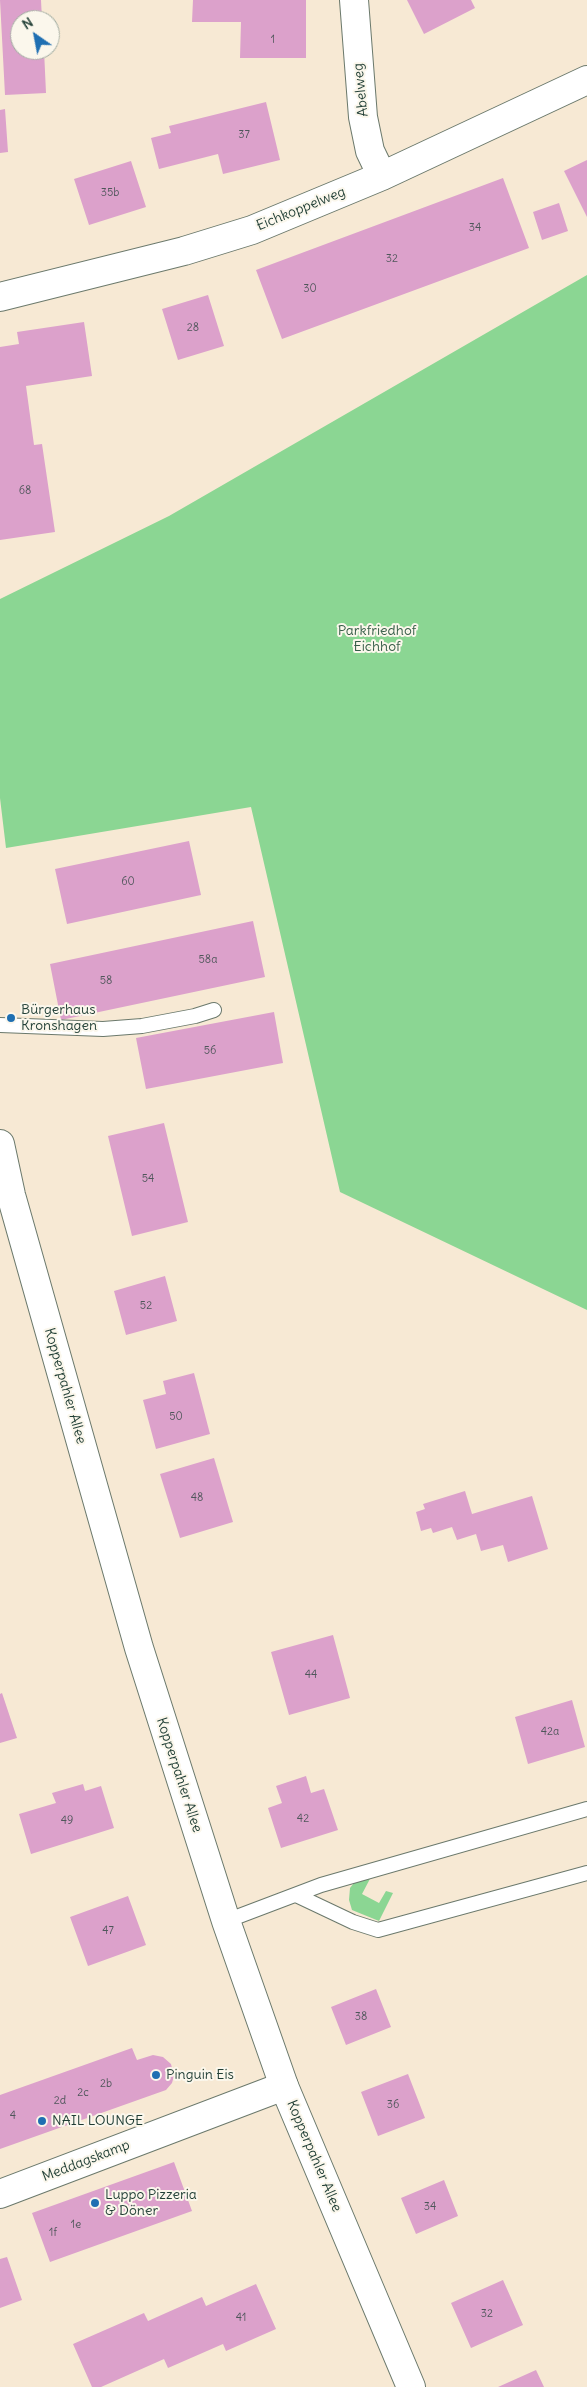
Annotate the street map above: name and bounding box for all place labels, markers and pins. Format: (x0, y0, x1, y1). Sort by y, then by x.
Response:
place label: Bürgerhaus Kronshagen (21, 1002, 97, 1034)
marker: Bürgerhaus Kronshagen (5, 1012, 17, 1024)
place label: Pinguin Eis (166, 2067, 234, 2083)
marker: Pinguin Eis (150, 2069, 162, 2081)
place label: NAIL LOUNGE (52, 2113, 143, 2129)
marker: NAIL LOUNGE (36, 2115, 48, 2127)
place label: Luppo Pizzeria & Döner (105, 2187, 197, 2220)
marker: Luppo Pizzeria & Döner (89, 2197, 101, 2209)

